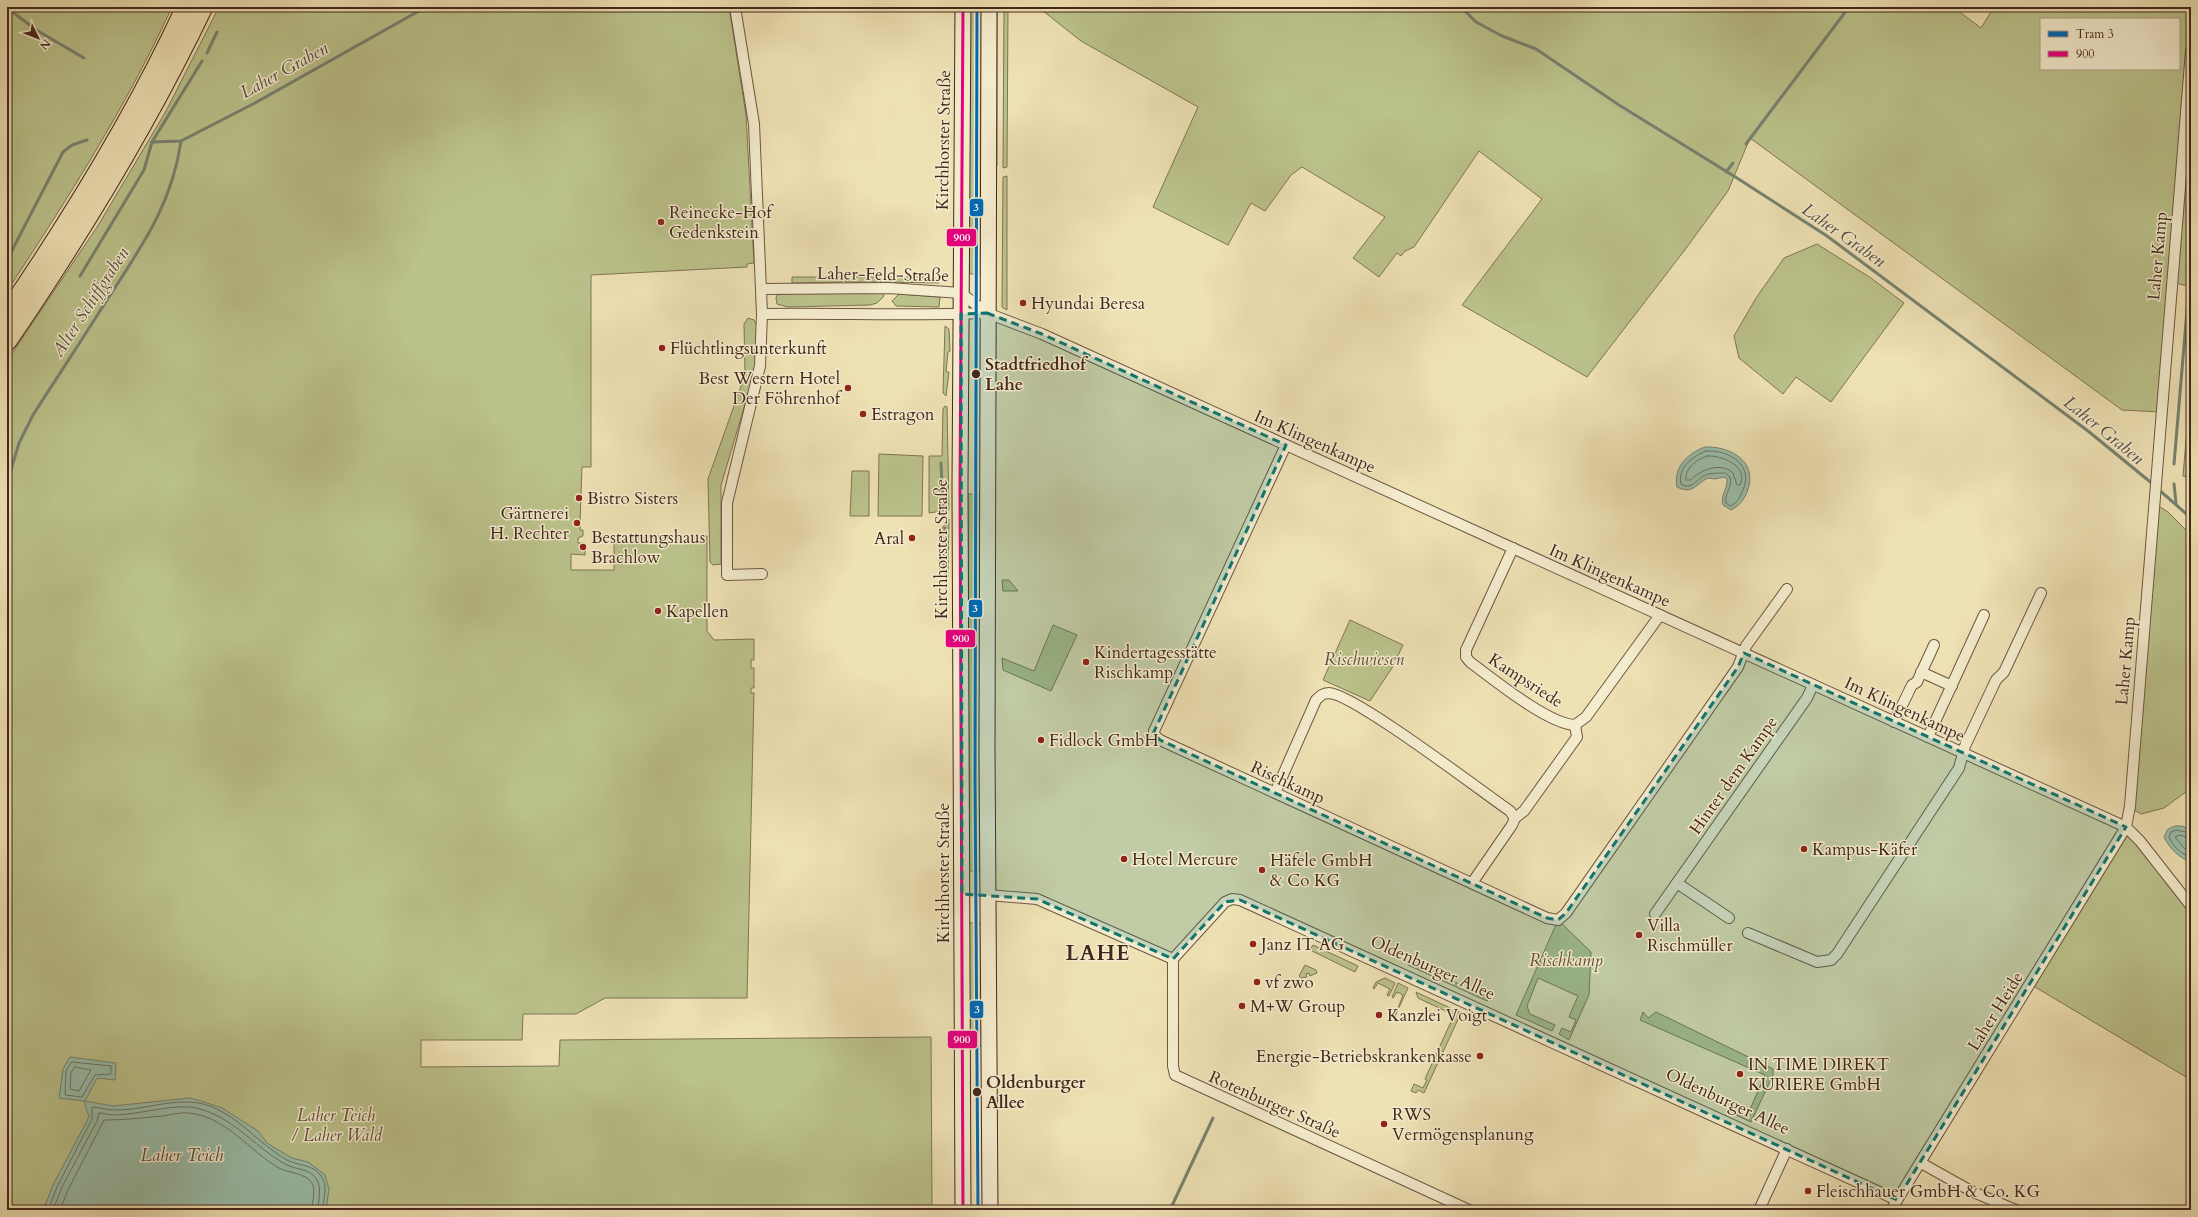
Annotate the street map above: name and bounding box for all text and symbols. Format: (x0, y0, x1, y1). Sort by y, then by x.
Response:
north arrow (18, 18, 58, 58)
legend (2040, 18, 2180, 70)
text: Tram 3 (2076, 26, 2114, 42)
text: N (36, 36, 54, 53)
water label: Laher Graben (236, 36, 333, 105)
text: 900 (2076, 46, 2094, 62)
street label: Kirchhorster Straße (931, 70, 956, 210)
water label: Laher Graben (1797, 197, 1891, 274)
line badge: 3 (969, 198, 984, 217)
text: 3 (973, 200, 979, 215)
place label: Reinecke-Hof Gedenkstein (669, 201, 774, 244)
street label: Laher Kamp (2142, 211, 2173, 301)
marker: Reinecke-Hof Gedenkstein (656, 217, 666, 227)
line badge: 900 (946, 228, 977, 247)
text: 900 (954, 230, 971, 245)
water label: Alter Schiffgraben (45, 242, 135, 363)
street label: Laher-Feld-Straße (817, 262, 949, 287)
place label: Hyundai Beresa (1031, 292, 1146, 315)
marker: Hyundai Beresa (1018, 298, 1028, 308)
place label: Flüchtlingsunterkunft (670, 337, 827, 360)
marker: Flüchtlingsunterkunft (657, 343, 667, 353)
place label: Stadtfriedhof Lahe (985, 353, 1089, 396)
place label: Best Western Hotel Der Föhrenhof (699, 367, 843, 410)
marker: Stadtfriedhof Lahe (970, 368, 982, 380)
marker: Best Western Hotel Der Föhrenhof (843, 383, 853, 393)
water label: Laher Graben (2058, 390, 2149, 471)
place label: Estragon (871, 403, 935, 426)
street label: Im Klingenkampe (1250, 404, 1379, 479)
marker: Estragon (858, 409, 868, 419)
street label: Kirchhorster Straße (930, 479, 953, 619)
place label: Bistro Sisters (587, 487, 679, 510)
marker: Bistro Sisters (574, 493, 584, 503)
place label: Gärtnerei H. Rechter (490, 502, 570, 545)
marker: Gärtnerei H. Rechter (572, 518, 582, 528)
place label: Bestattungshaus Brachlow (591, 526, 706, 569)
place label: Aral (874, 527, 905, 550)
marker: Aral (907, 533, 917, 543)
street label: Im Klingenkampe (1545, 538, 1674, 613)
marker: Bestattungshaus Brachlow (578, 542, 588, 552)
line badge: 3 (968, 599, 983, 618)
place label: Kapellen (666, 600, 729, 623)
text: 3 (972, 601, 978, 616)
marker: Kapellen (653, 606, 663, 616)
street label: Laher Kamp (2110, 616, 2141, 706)
line badge: 900 (945, 629, 976, 648)
text: 900 (953, 631, 970, 646)
place label: Kindertagesstätte Rischkamp (1094, 641, 1217, 684)
park label: Rischwiesen (1324, 648, 1405, 671)
street label: Kampsriede (1484, 648, 1567, 713)
marker: Kindertagesstätte Rischkamp (1081, 657, 1091, 667)
street label: Im Klingenkampe (1841, 671, 1969, 747)
street label: Hinter dem Kampe (1684, 712, 1783, 839)
place label: Fidlock GmbH (1049, 729, 1159, 752)
marker: Fidlock GmbH (1036, 735, 1046, 745)
street label: Rischkamp (1247, 755, 1329, 810)
street label: Kirchhorster Straße (932, 803, 955, 943)
place label: Kampus-Käfer (1812, 838, 1918, 861)
marker: Kampus-Käfer (1799, 844, 1809, 854)
place label: Hotel Mercure (1132, 848, 1238, 871)
place label: Häfele GmbH & Co KG (1270, 849, 1372, 892)
marker: Hotel Mercure (1119, 854, 1129, 864)
marker: Häfele GmbH & Co KG (1257, 865, 1267, 875)
place label: Villa Rischmüller (1647, 914, 1733, 957)
street label: Oldenburger Allee (1367, 930, 1499, 1005)
marker: Villa Rischmüller (1634, 930, 1644, 940)
place label: Janz IT AG (1258, 933, 1345, 956)
district label: LAHE (1065, 939, 1131, 968)
marker: Janz IT AG (1248, 939, 1258, 949)
park label: Rischkamp (1529, 949, 1603, 972)
street label: Laher Heide (1962, 967, 2029, 1055)
place label: vf zwo (1265, 971, 1314, 994)
marker: vf zwo (1252, 977, 1262, 987)
place label: M+W Group (1250, 995, 1345, 1018)
line badge: 3 (969, 1000, 984, 1019)
marker: M+W Group (1237, 1001, 1247, 1011)
text: 3 (974, 1002, 980, 1017)
place label: Kanzlei Voigt (1387, 1004, 1488, 1027)
marker: Kanzlei Voigt (1374, 1010, 1384, 1020)
line badge: 900 (947, 1030, 978, 1049)
text: 900 (954, 1032, 971, 1047)
place label: Energie-Betriebskrankenkasse (1256, 1045, 1472, 1068)
marker: Energie-Betriebskrankenkasse (1475, 1051, 1485, 1061)
place label: IN TIME DIREKT KURIERE GmbH (1748, 1053, 1889, 1096)
street label: Oldenburger Allee (1662, 1063, 1794, 1140)
street label: Rotenburger Straße (1205, 1065, 1344, 1144)
marker: IN TIME DIREKT KURIERE GmbH (1735, 1069, 1745, 1079)
place label: Oldenburger Allee (986, 1071, 1085, 1114)
marker: Oldenburger Allee (971, 1086, 983, 1098)
place label: RWS Vermögensplanung (1392, 1103, 1534, 1146)
park label: Laher Teich / Laher Wald (290, 1104, 383, 1147)
marker: RWS Vermögensplanung (1379, 1119, 1389, 1129)
water label: Laher Teich (141, 1143, 224, 1168)
place label: Fleischhauer GmbH & Co. KG (1816, 1180, 2040, 1203)
marker: Fleischhauer GmbH & Co. KG (1803, 1186, 1813, 1196)

